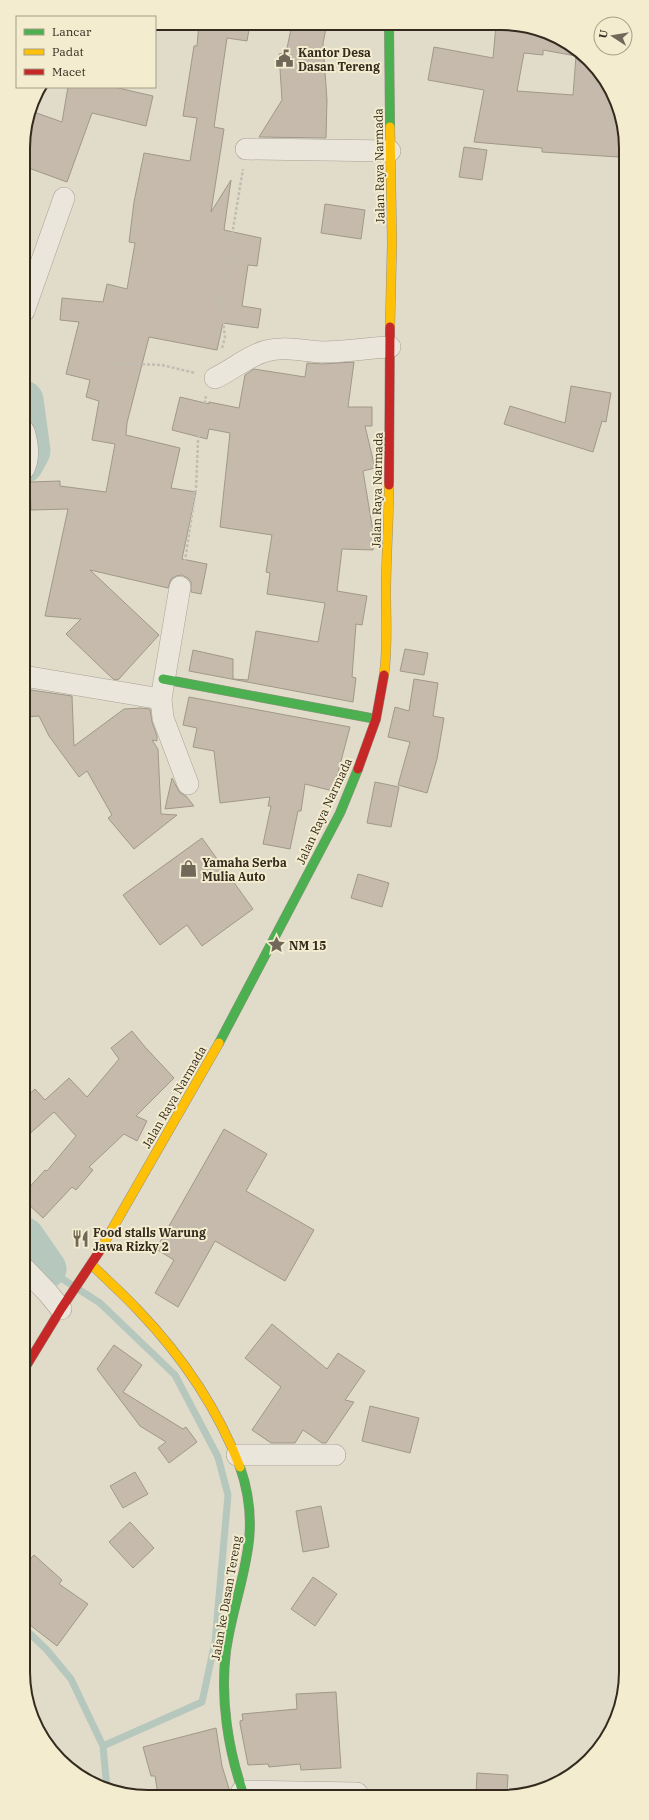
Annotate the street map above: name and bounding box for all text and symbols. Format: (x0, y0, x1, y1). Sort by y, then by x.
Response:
legend (16, 16, 156, 88)
north arrow (593, 16, 633, 56)
text: Lancar (52, 24, 92, 39)
text: U (595, 28, 611, 40)
text: Padat (52, 44, 84, 59)
place label: Kantor Desa Dasan Tereng (298, 45, 380, 74)
public building icon: Kantor Desa Dasan Tereng (275, 49, 295, 69)
text: Macet (52, 64, 86, 79)
street label: Jalan Raya Narmada (370, 108, 388, 224)
street label: Jalan Raya Narmada (368, 432, 386, 548)
street label: Jalan Raya Narmada (293, 755, 355, 867)
place label: Yamaha Serba Mulia Auto (202, 855, 287, 884)
shop icon: Yamaha Serba Mulia Auto (179, 859, 199, 879)
place icon: NM 15 (266, 935, 286, 955)
place label: NM 15 (289, 938, 326, 953)
street label: Jalan Raya Narmada (139, 1043, 210, 1151)
place label: Food stalls Warung Jawa Rizky 2 (93, 1225, 206, 1254)
restaurant icon: Food stalls Warung Jawa Rizky 2 (70, 1229, 90, 1249)
street label: Jalan ke Dasan Tereng (208, 1534, 244, 1661)

